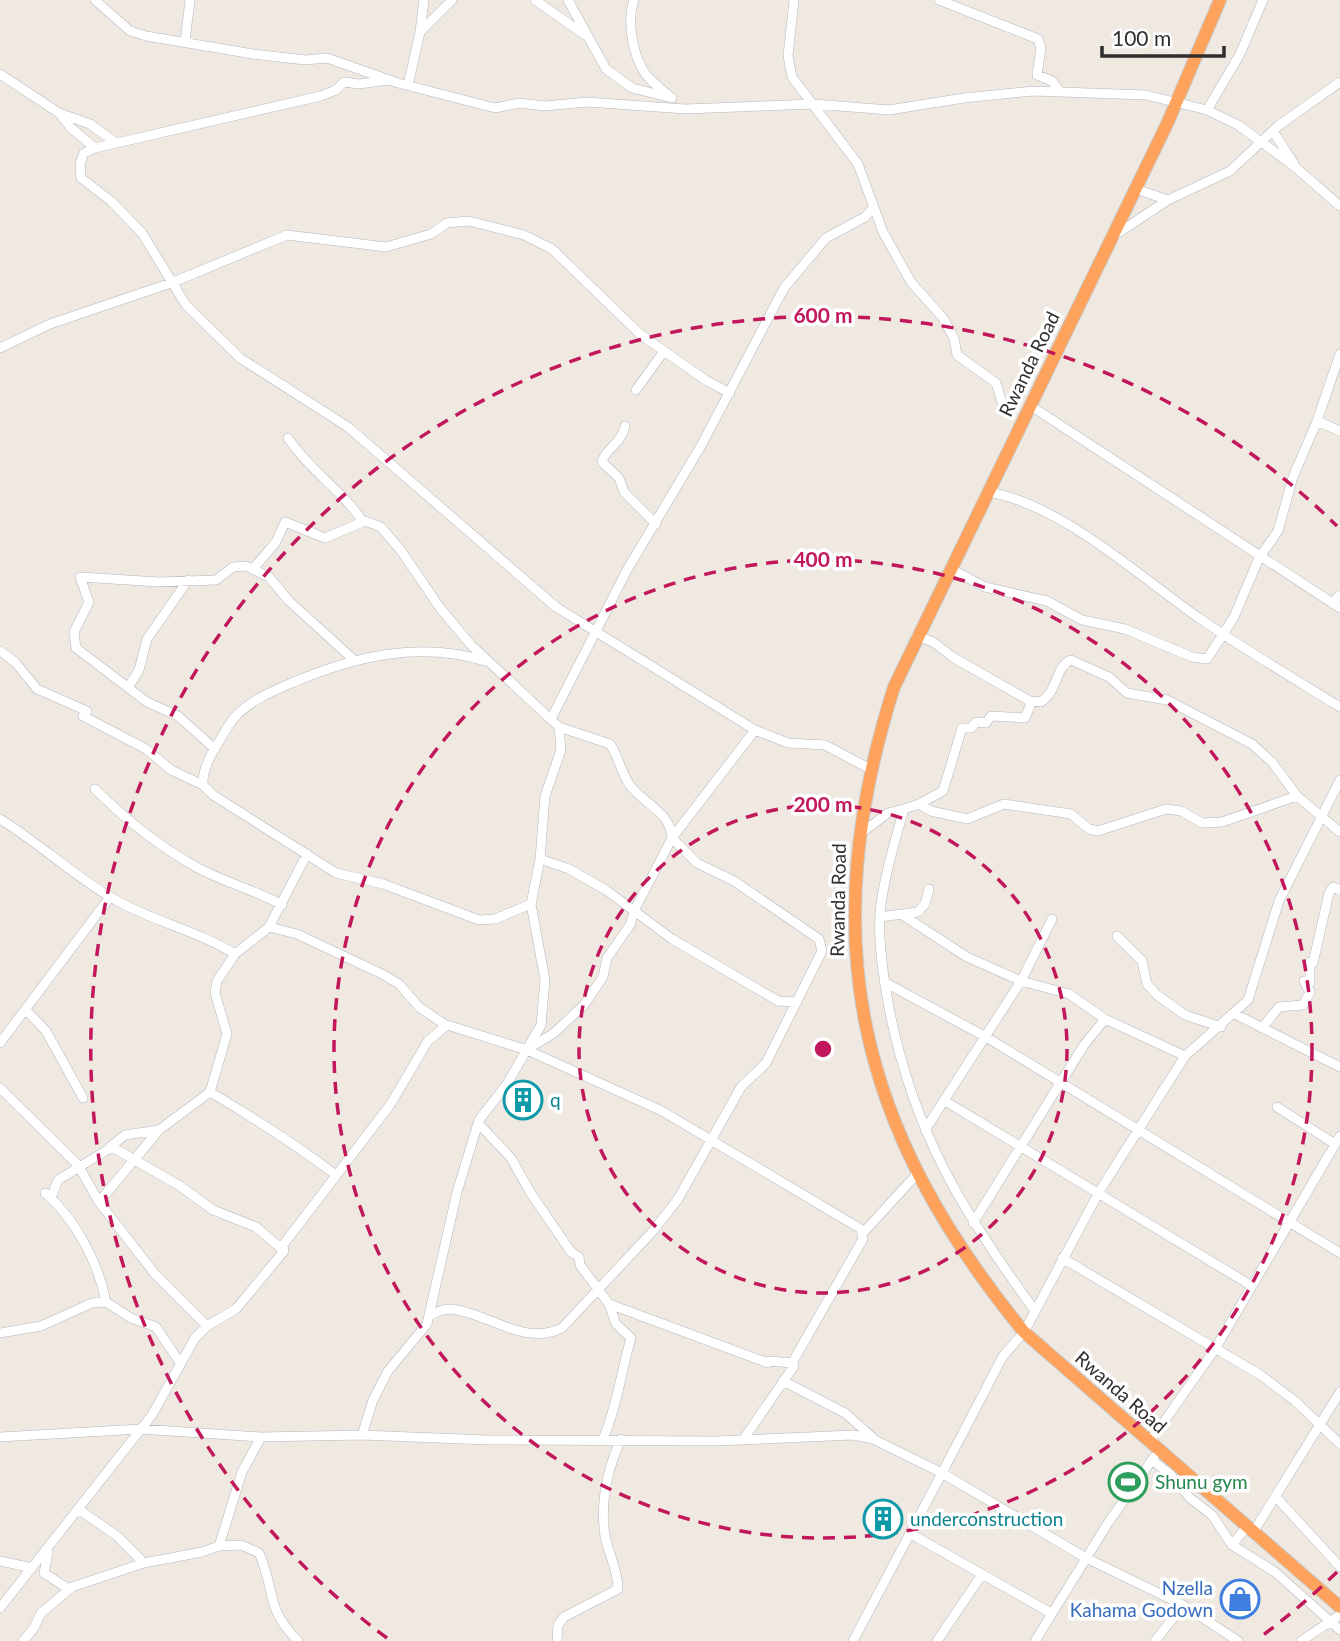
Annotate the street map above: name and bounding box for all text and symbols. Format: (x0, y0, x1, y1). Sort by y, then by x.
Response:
scale bar (1102, 14, 1224, 58)
text: 100 m (1112, 25, 1171, 50)
text: 600 m (793, 302, 853, 327)
street label: Rwanda Road (993, 308, 1064, 420)
text: 400 m (793, 546, 853, 571)
text: 200 m (793, 791, 853, 816)
street label: Rwanda Road (825, 843, 850, 957)
centre of rings (811, 1037, 835, 1061)
building icon: q (502, 1079, 544, 1121)
place label: q (550, 1088, 561, 1111)
street label: Rwanda Road (1071, 1346, 1172, 1438)
sports icon: Shunu gym (1107, 1461, 1149, 1503)
place label: Shunu gym (1155, 1470, 1248, 1493)
building icon: underconstruction (862, 1498, 904, 1540)
place label: underconstruction (910, 1507, 1063, 1530)
place label: Nzella Kahama Godown (1070, 1576, 1213, 1621)
shop icon: Nzella Kahama Godown (1219, 1578, 1261, 1620)

